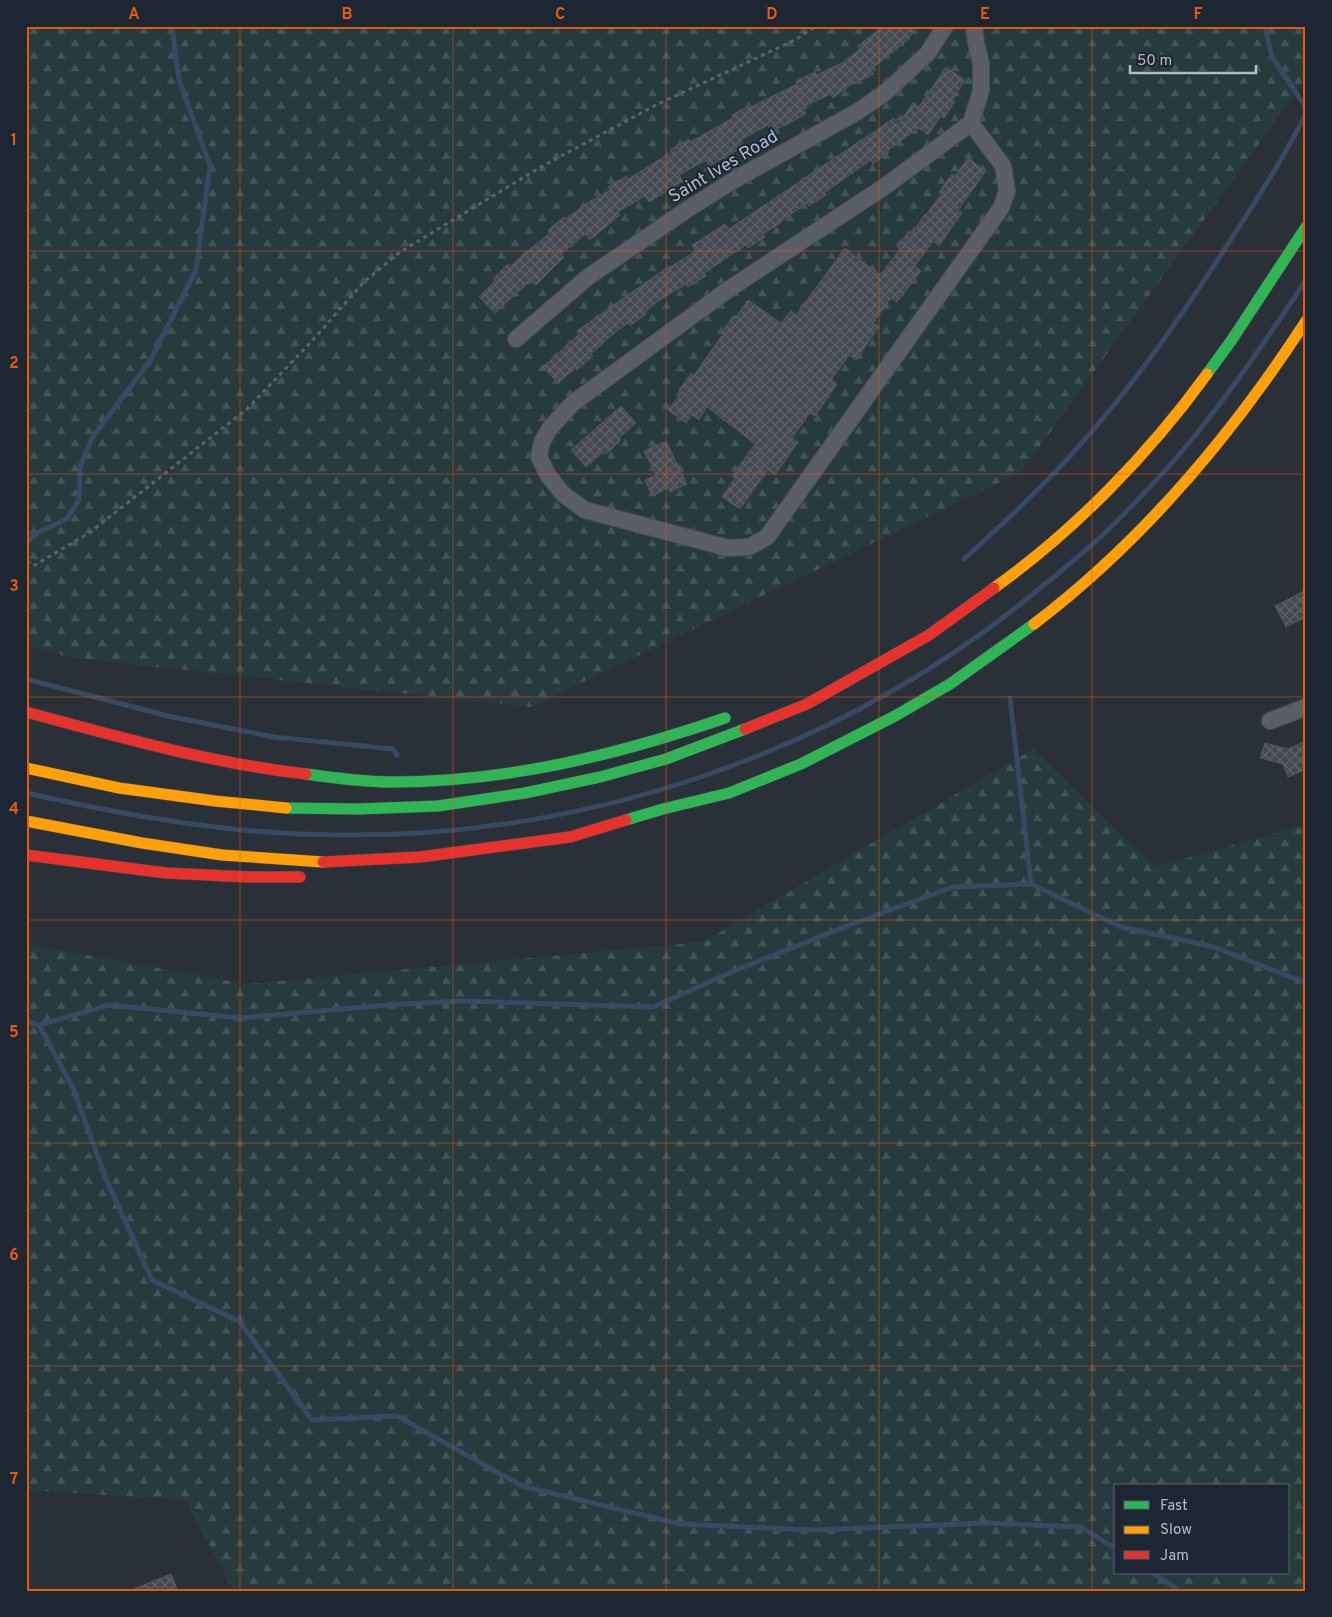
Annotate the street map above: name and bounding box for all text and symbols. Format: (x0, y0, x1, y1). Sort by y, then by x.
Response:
text: A (128, 5, 140, 25)
text: B (341, 5, 353, 25)
text: C (555, 5, 565, 25)
text: D (766, 5, 778, 25)
text: E (980, 5, 990, 25)
text: F (1193, 5, 1203, 25)
scale bar (1130, 42, 1256, 74)
text: 50 m (1137, 52, 1172, 71)
street label: Saint Ives Road (665, 126, 783, 209)
text: 1 (11, 131, 17, 151)
text: 2 (9, 354, 19, 374)
text: 3 (9, 577, 19, 597)
text: 4 (9, 800, 19, 820)
text: 5 (9, 1023, 19, 1043)
text: 6 (9, 1246, 19, 1266)
text: 7 (10, 1470, 18, 1490)
legend (1114, 1484, 1290, 1574)
text: Fast (1160, 1497, 1188, 1516)
text: Slow (1160, 1521, 1192, 1540)
text: Jam (1160, 1547, 1189, 1566)

